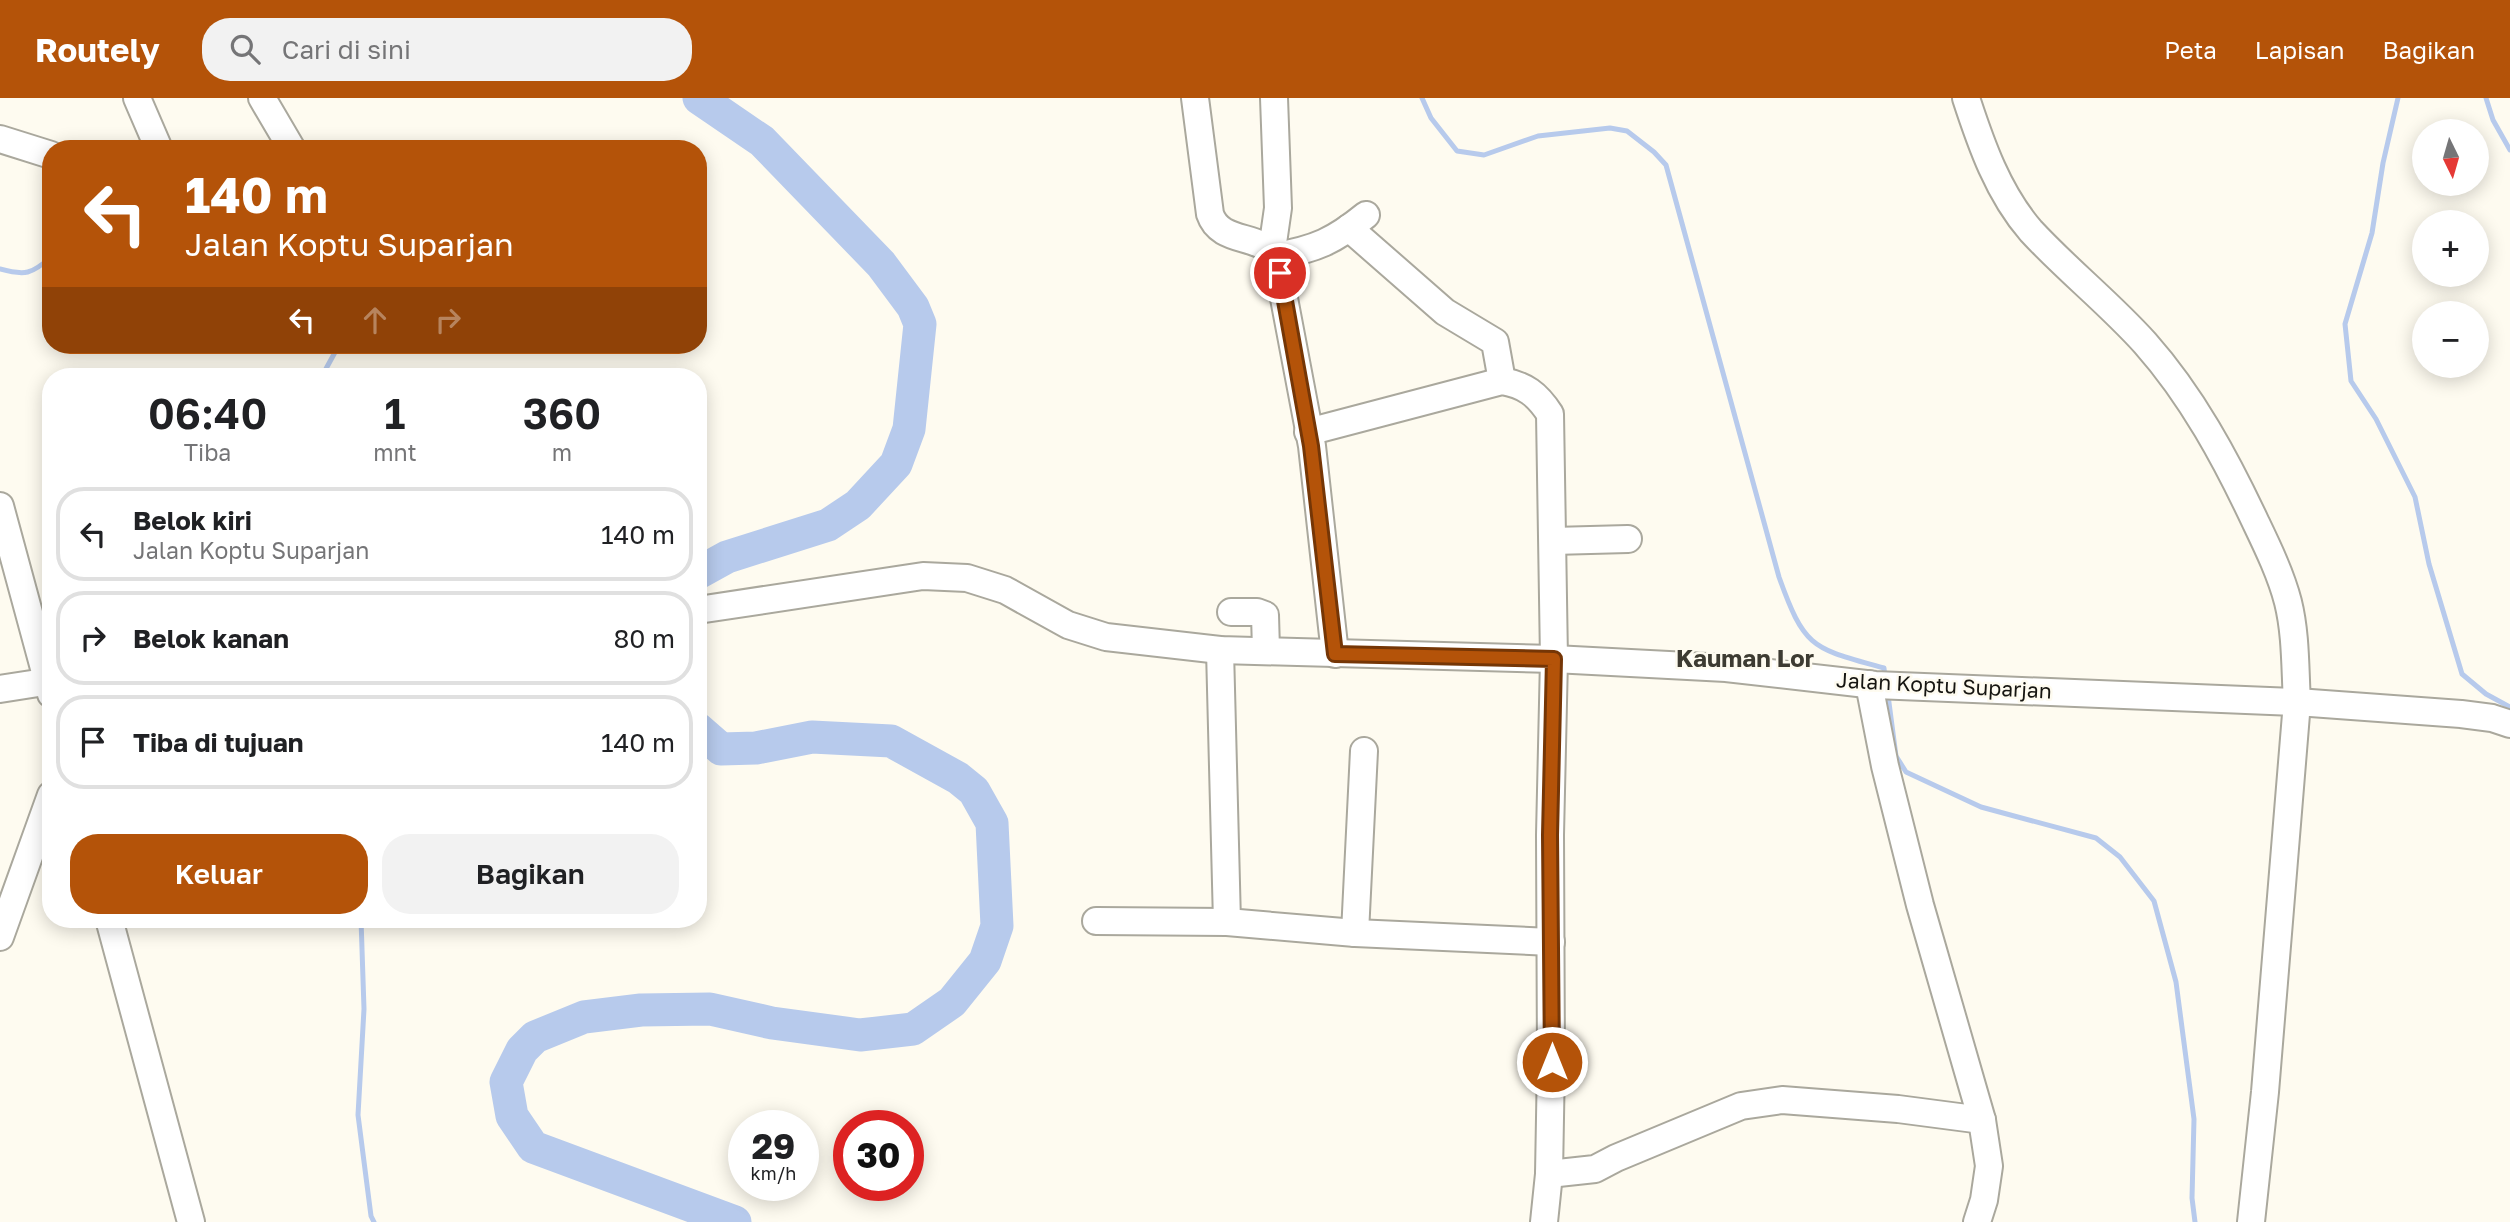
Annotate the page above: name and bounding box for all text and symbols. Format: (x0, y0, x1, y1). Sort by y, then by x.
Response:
search box (202, 18, 692, 81)
text: Routely (35, 30, 160, 69)
icon: search (226, 30, 264, 68)
text: Cari di sini (282, 34, 411, 65)
text: Peta (2164, 35, 2217, 64)
text: Lapisan (2255, 35, 2345, 64)
text: Bagikan (2383, 35, 2475, 64)
north arrow (2412, 119, 2488, 196)
map controls (2412, 119, 2489, 378)
text: 140 m (185, 165, 328, 224)
icon: left (70, 168, 161, 259)
button: + (2412, 210, 2489, 287)
text: Jalan Koptu Suparjan (185, 225, 514, 263)
pin (1250, 243, 1310, 303)
icon: arrive (1261, 254, 1299, 292)
icon: left (283, 301, 321, 339)
icon: ahead (356, 301, 394, 339)
icon: right (429, 301, 467, 339)
button: − (2412, 301, 2489, 378)
text: 06:40 (148, 388, 267, 438)
text: 1 (384, 388, 406, 438)
text: 360 (523, 388, 601, 438)
text: Tiba (184, 438, 231, 466)
text: mnt (373, 438, 417, 466)
text: m (552, 438, 572, 466)
text: Belok kiri (133, 505, 252, 536)
icon: left (74, 515, 112, 553)
text: 140 m (601, 519, 675, 550)
text: Jalan Koptu Suparjan (133, 536, 369, 564)
icon: right (74, 619, 112, 657)
text: Belok kanan (133, 623, 289, 654)
text: 80 m (614, 623, 675, 654)
district label: Kauman Lor (1676, 643, 1814, 672)
street label: Jalan Koptu Suparjan (1836, 666, 2052, 704)
icon: arrive (74, 723, 112, 761)
text: Tiba di tujuan (133, 727, 303, 758)
text: 140 m (601, 727, 675, 758)
button: Keluar (70, 834, 368, 914)
button: Bagikan (382, 834, 679, 914)
position arrow (1515, 1025, 1589, 1099)
speed limit sign: 30 (833, 1110, 924, 1201)
text: 29 (752, 1125, 795, 1167)
text: km/h (751, 1162, 796, 1184)

